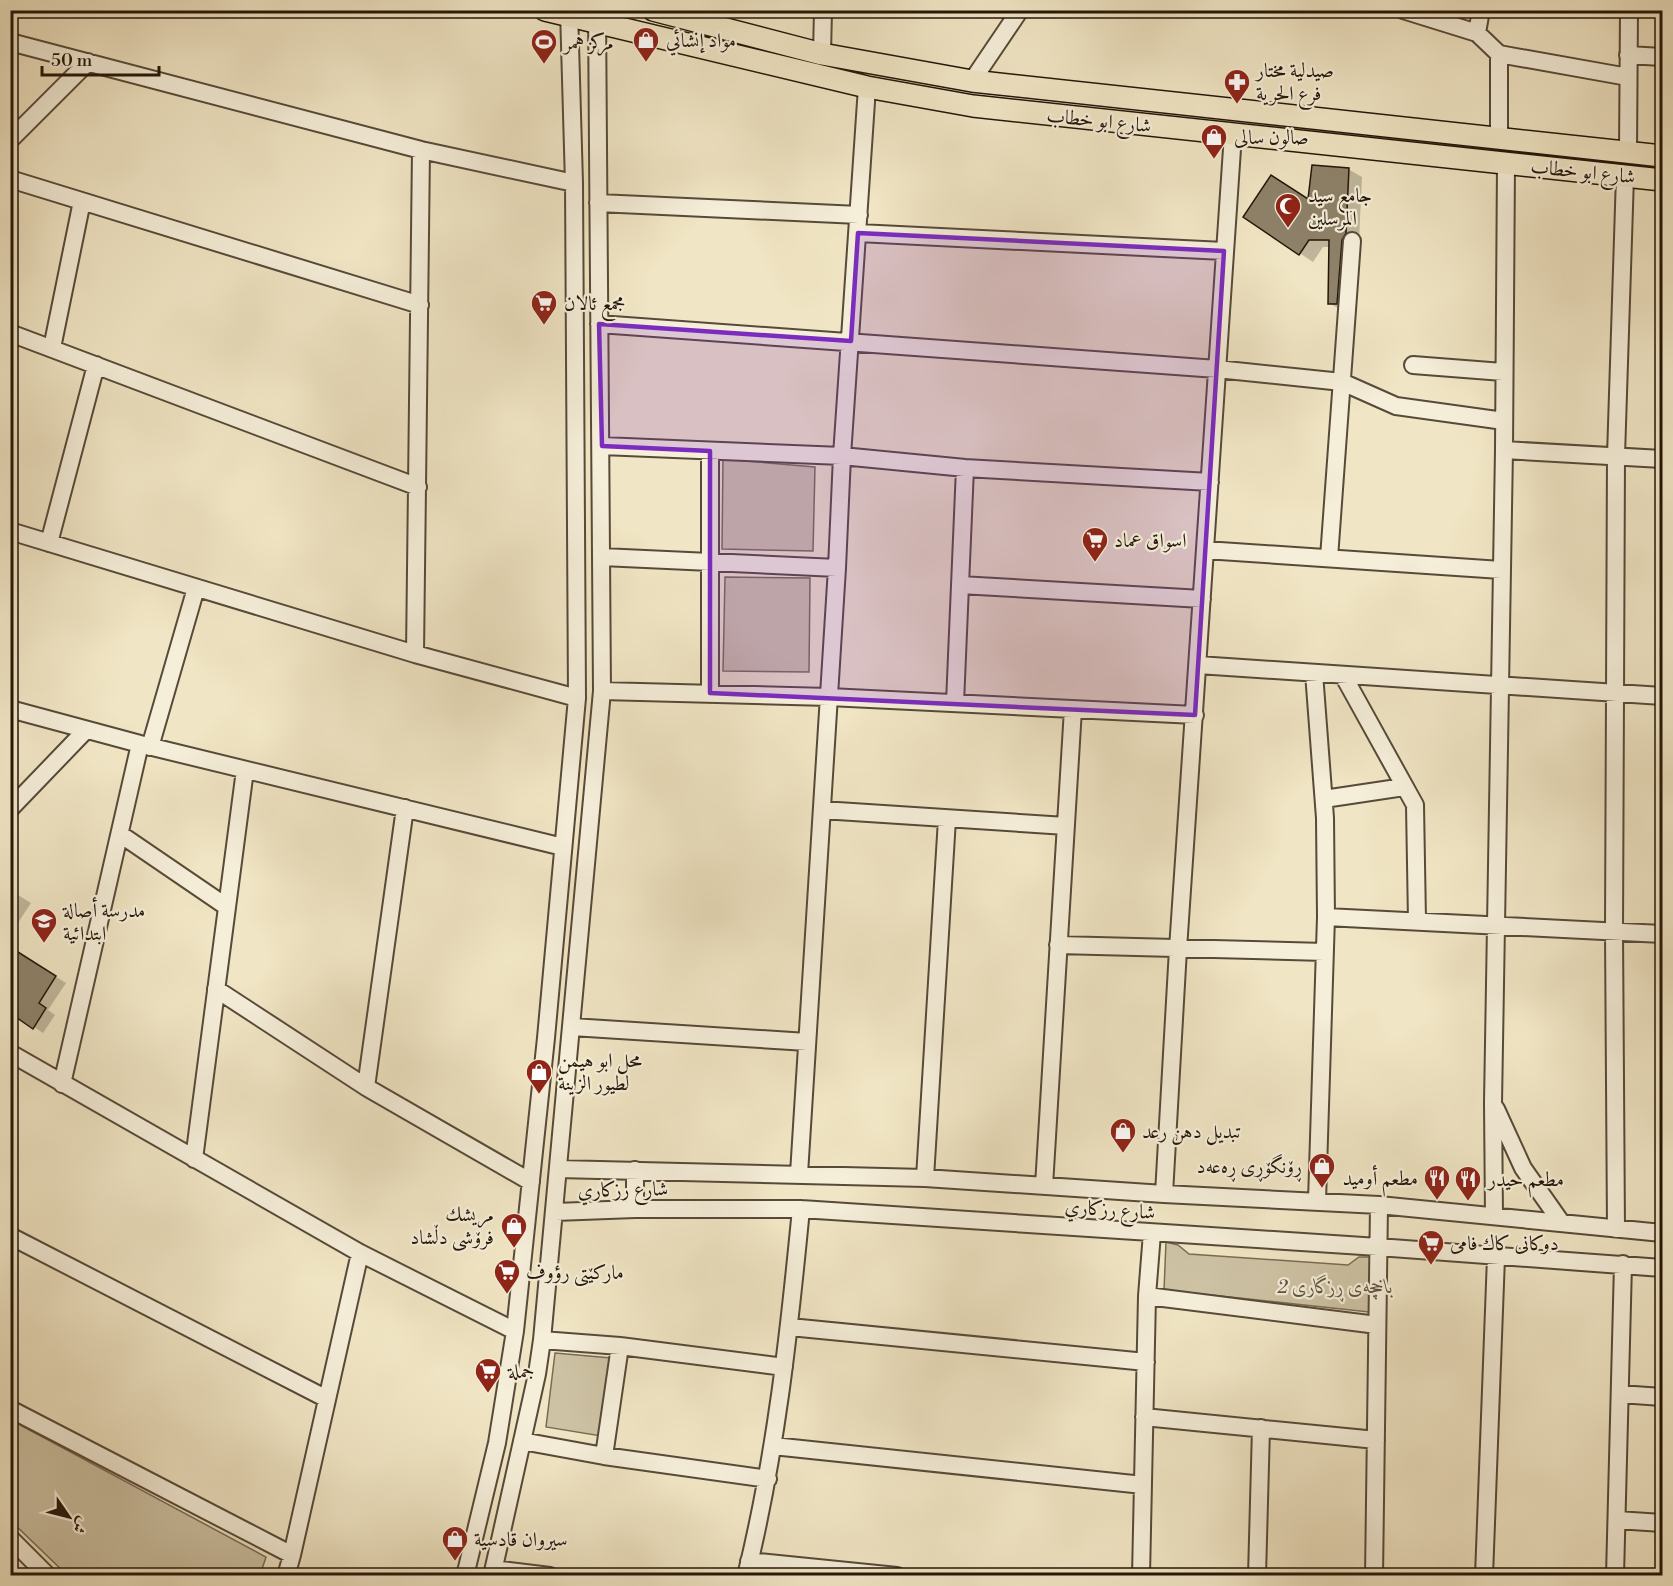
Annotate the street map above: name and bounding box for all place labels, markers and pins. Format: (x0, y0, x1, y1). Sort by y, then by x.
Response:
shop icon: مواد إنشائي (631, 25, 661, 63)
sports icon: مركز همر (529, 27, 559, 65)
place label: مواد إنشائي (666, 29, 736, 56)
place label: مركز همر (562, 31, 614, 56)
place label: صيدلية مختار فرع الحرية (1254, 59, 1334, 111)
pharmacy icon: صيدلية مختار فرع الحرية (1222, 67, 1252, 105)
shop icon: صالون سالى (1199, 122, 1229, 160)
place label: صالون سالى (1234, 126, 1309, 151)
place label: جامع سيد المرسلين (1308, 184, 1372, 232)
mosque icon: جامع سيد المرسلين (1273, 191, 1303, 229)
supermarket icon: مجمع ئالان (529, 288, 559, 326)
place label: مجمع ئالان (564, 292, 625, 321)
supermarket icon: اسواق عماد (1080, 525, 1110, 563)
place label: اسواق عماد (1114, 529, 1187, 554)
place label: مدرسة أصالة ابتدائية (62, 896, 145, 947)
school or university icon: مدرسة أصالة ابتدائية (29, 906, 59, 944)
place label: محل ابو هيمن لطيور الزينة (558, 1049, 642, 1097)
shop icon: محل ابو هيمن لطيور الزينة (524, 1057, 554, 1095)
shop icon: تبديل دهن رعد (1108, 1116, 1138, 1154)
place label: تبديل دهن رعد (1142, 1120, 1242, 1146)
shop icon: ڕۆنگۆڕی ڕەعەد (1307, 1151, 1337, 1189)
place label: ڕۆنگۆڕی ڕەعەد (1196, 1153, 1302, 1182)
restaurant icon: مطعم أوميد (1422, 1163, 1452, 1201)
place label: مطعم أوميد (1343, 1164, 1418, 1197)
restaurant icon: مطعم حيدر (1453, 1164, 1483, 1202)
place label: مطعم حيدر (1486, 1168, 1564, 1198)
place label: مريشك فرۆشى دڵشاد (410, 1203, 494, 1252)
shop icon: مريشك فرۆشى دڵشاد (499, 1211, 529, 1249)
supermarket icon: دوكانى كاك فامى (1416, 1228, 1446, 1266)
place label: دوكانى كاك فامى (1450, 1232, 1559, 1257)
supermarket icon: ماركێتى رؤوف (492, 1257, 522, 1295)
place label: ماركێتى رؤوف (526, 1261, 624, 1287)
supermarket icon: جملة (473, 1356, 503, 1394)
place label: جملة (507, 1360, 534, 1385)
shop icon: سيروان قادسية (440, 1524, 470, 1562)
place label: سيروان قادسية (474, 1528, 568, 1553)

